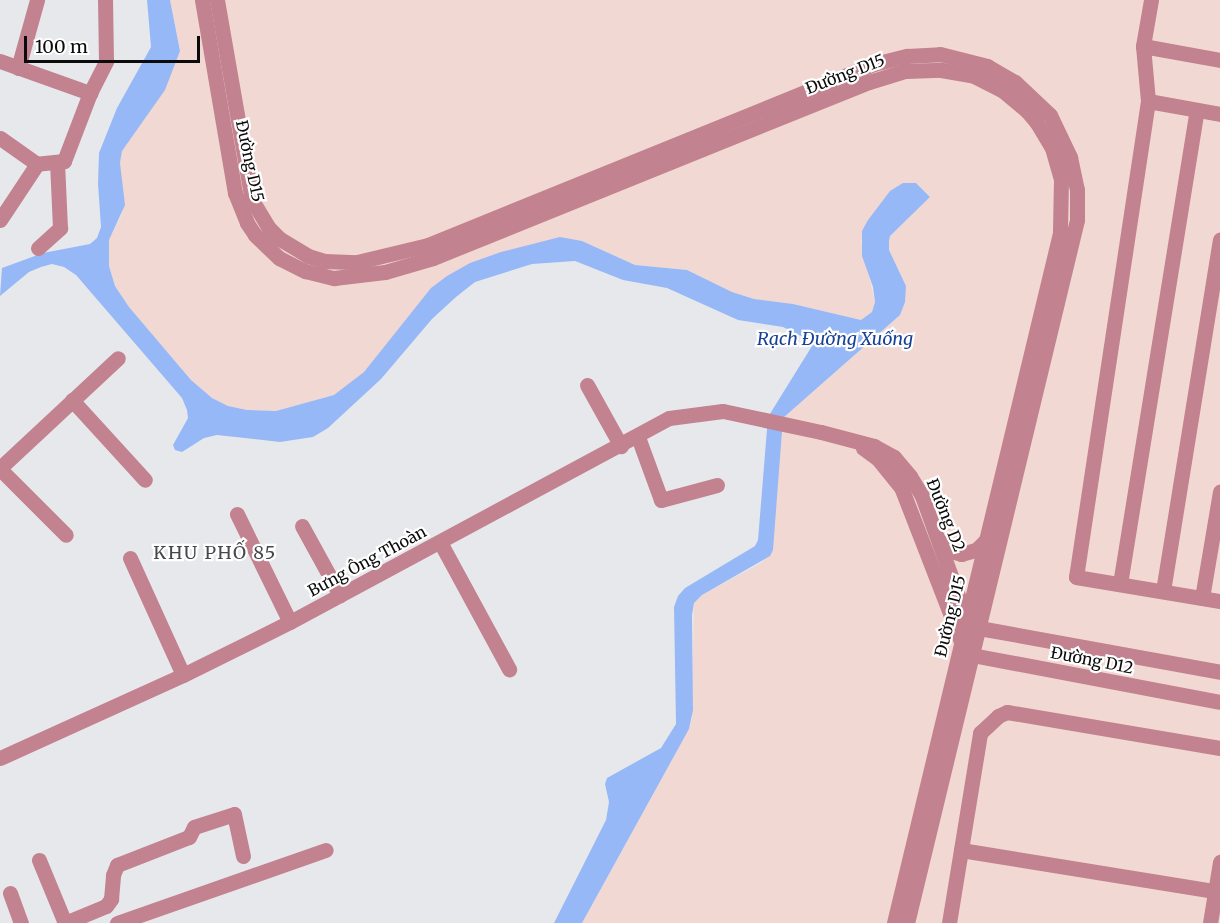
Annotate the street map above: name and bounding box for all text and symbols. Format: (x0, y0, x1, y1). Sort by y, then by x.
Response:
scale bar (27, 24, 202, 62)
text: 100 m (35, 35, 88, 58)
street label: Đường D15 (803, 50, 887, 98)
street label: Đường D15 (232, 118, 268, 204)
water label: Rạch Đường Xuống (757, 328, 913, 350)
street label: Đường D2 (923, 476, 969, 554)
street label: Bưng Ông Thoàn (305, 522, 429, 600)
district label: KHU PHỐ 85 (153, 542, 277, 564)
street label: Đường D15 (931, 573, 969, 659)
street label: Đường D12 (1049, 643, 1135, 677)

